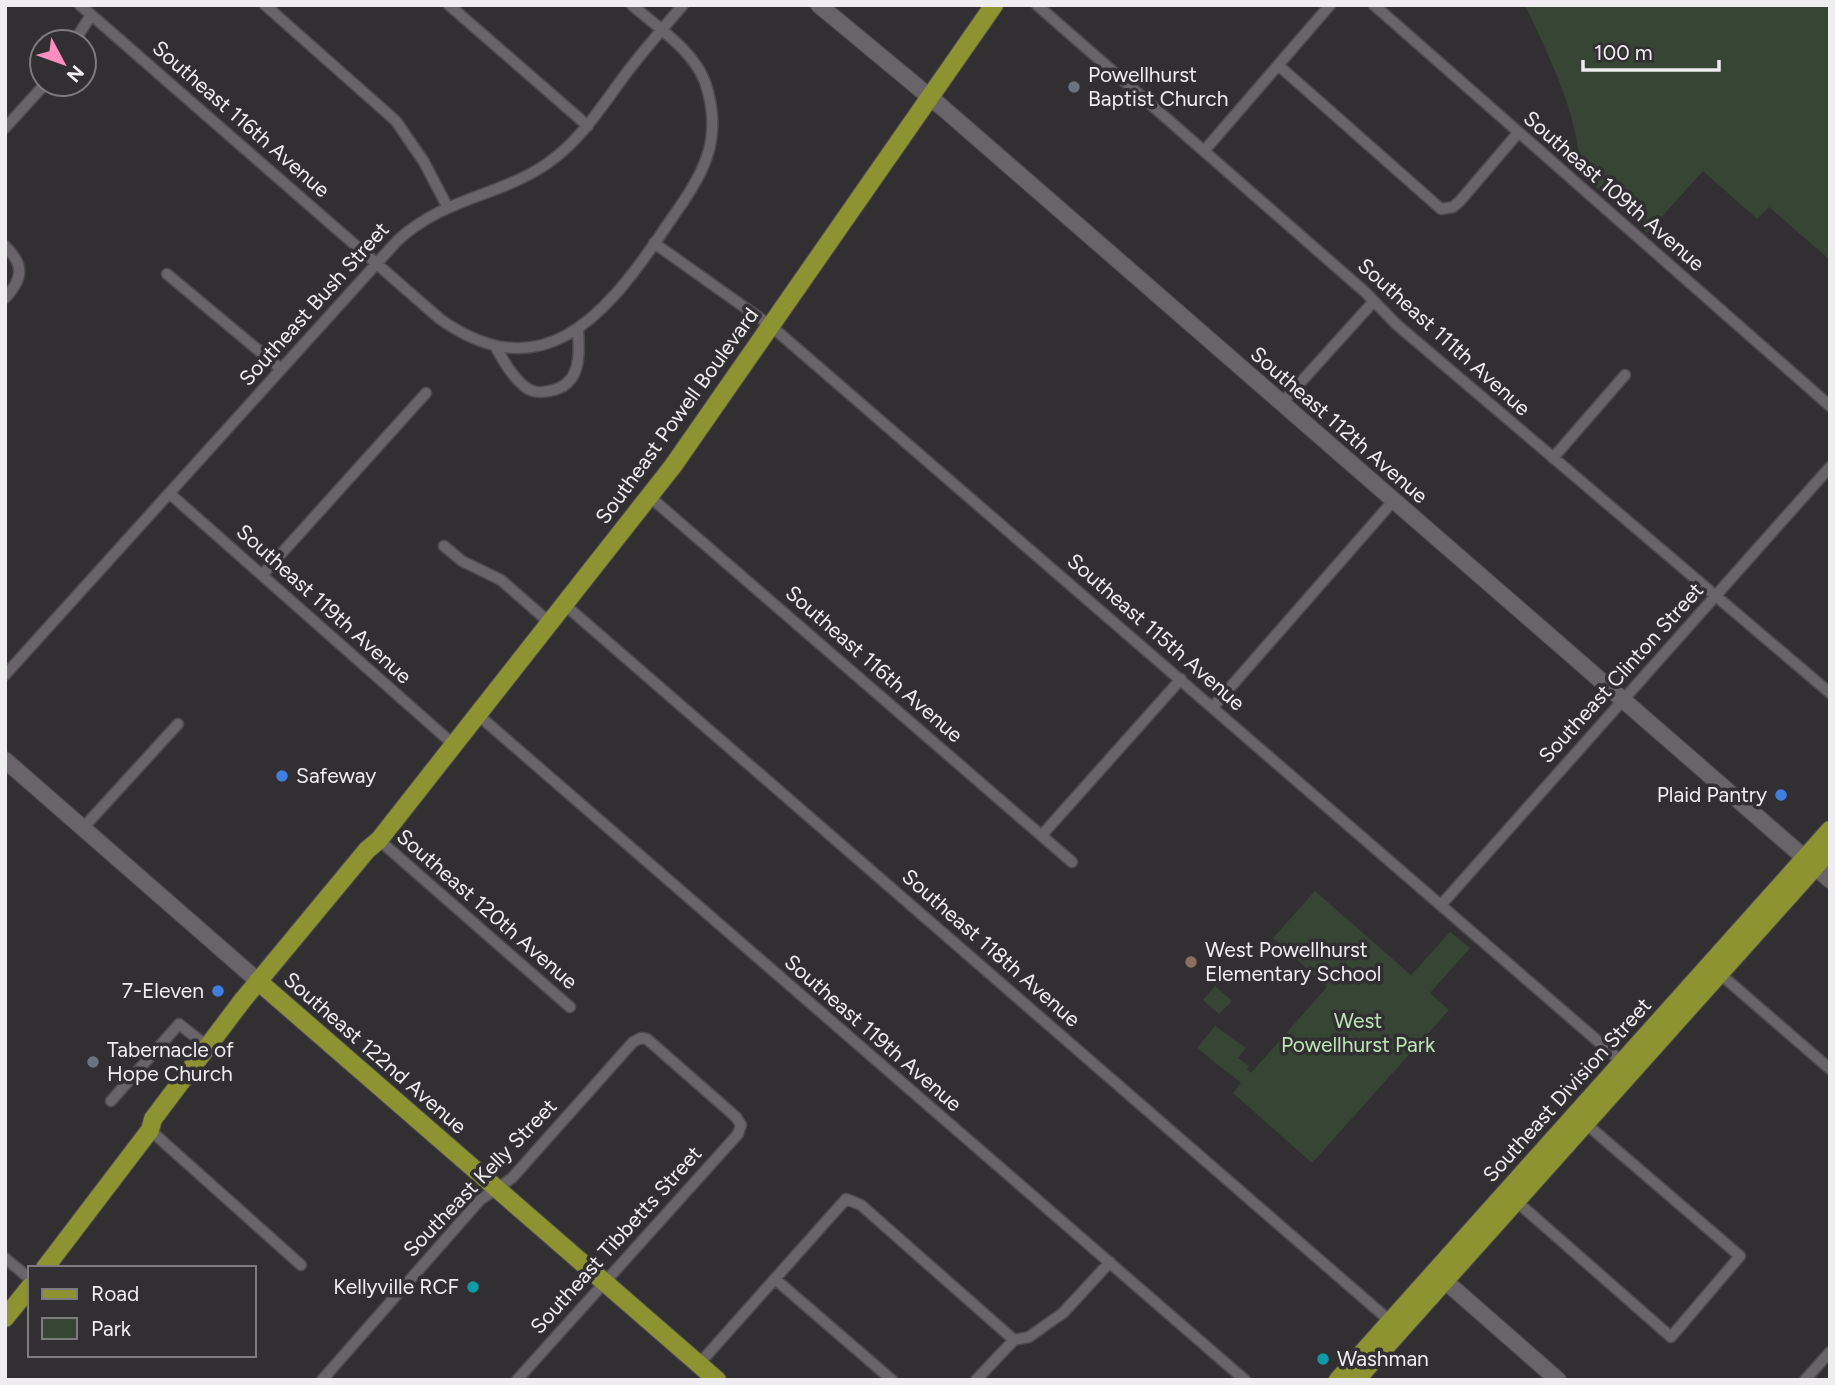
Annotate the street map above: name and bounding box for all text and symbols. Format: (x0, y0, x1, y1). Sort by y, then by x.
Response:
north arrow (28, 28, 98, 98)
scale bar (1583, 28, 1720, 72)
street label: Southeast 116th Avenue (148, 35, 335, 202)
text: 100 m (1594, 40, 1653, 65)
text: N (62, 61, 89, 87)
place label: Powellhurst Baptist Church (1088, 62, 1228, 111)
marker: Powellhurst Baptist Church (1066, 79, 1082, 95)
street label: Southeast 109th Avenue (1519, 105, 1710, 276)
street label: Southeast Bush Street (234, 217, 394, 391)
street label: Southeast 111th Avenue (1353, 253, 1536, 421)
street label: Southeast Powell Boulevard (590, 303, 763, 529)
street label: Southeast 112th Avenue (1246, 341, 1433, 508)
street label: Southeast 119th Avenue (232, 519, 417, 689)
street label: Southeast 115th Avenue (1063, 548, 1250, 715)
street label: Southeast Clinton Street (1533, 577, 1708, 768)
street label: Southeast 116th Avenue (781, 580, 968, 747)
place label: Safeway (296, 763, 376, 788)
marker: Safeway (274, 768, 290, 784)
place label: Plaid Pantry (1657, 782, 1767, 807)
marker: Plaid Pantry (1773, 787, 1789, 803)
street label: Southeast 120th Avenue (392, 823, 583, 994)
street label: Southeast 118th Avenue (897, 864, 1085, 1032)
place label: West Powellhurst Elementary School (1205, 937, 1381, 986)
street label: Southeast 119th Avenue (780, 949, 967, 1116)
marker: West Powellhurst Elementary School (1183, 954, 1199, 970)
street label: Southeast 122nd Avenue (279, 966, 472, 1139)
place label: 7-Eleven (122, 978, 204, 1003)
marker: 7-Eleven (210, 983, 226, 999)
street label: Southeast Division Street (1477, 992, 1656, 1187)
park label: West Powellhurst Park (1281, 1008, 1436, 1057)
place label: Tabernacle of Hope Church (107, 1037, 234, 1086)
marker: Tabernacle of Hope Church (85, 1054, 101, 1070)
street label: Southeast Kelly Street (398, 1093, 562, 1262)
street label: Southeast Tibbetts Street (525, 1141, 706, 1339)
legend (28, 1266, 256, 1357)
place label: Kellyville RCF (333, 1274, 459, 1299)
marker: Kellyville RCF (465, 1279, 481, 1295)
text: Road (91, 1281, 139, 1306)
text: Park (91, 1316, 132, 1341)
place label: Washman (1337, 1346, 1429, 1371)
marker: Washman (1315, 1351, 1331, 1367)

